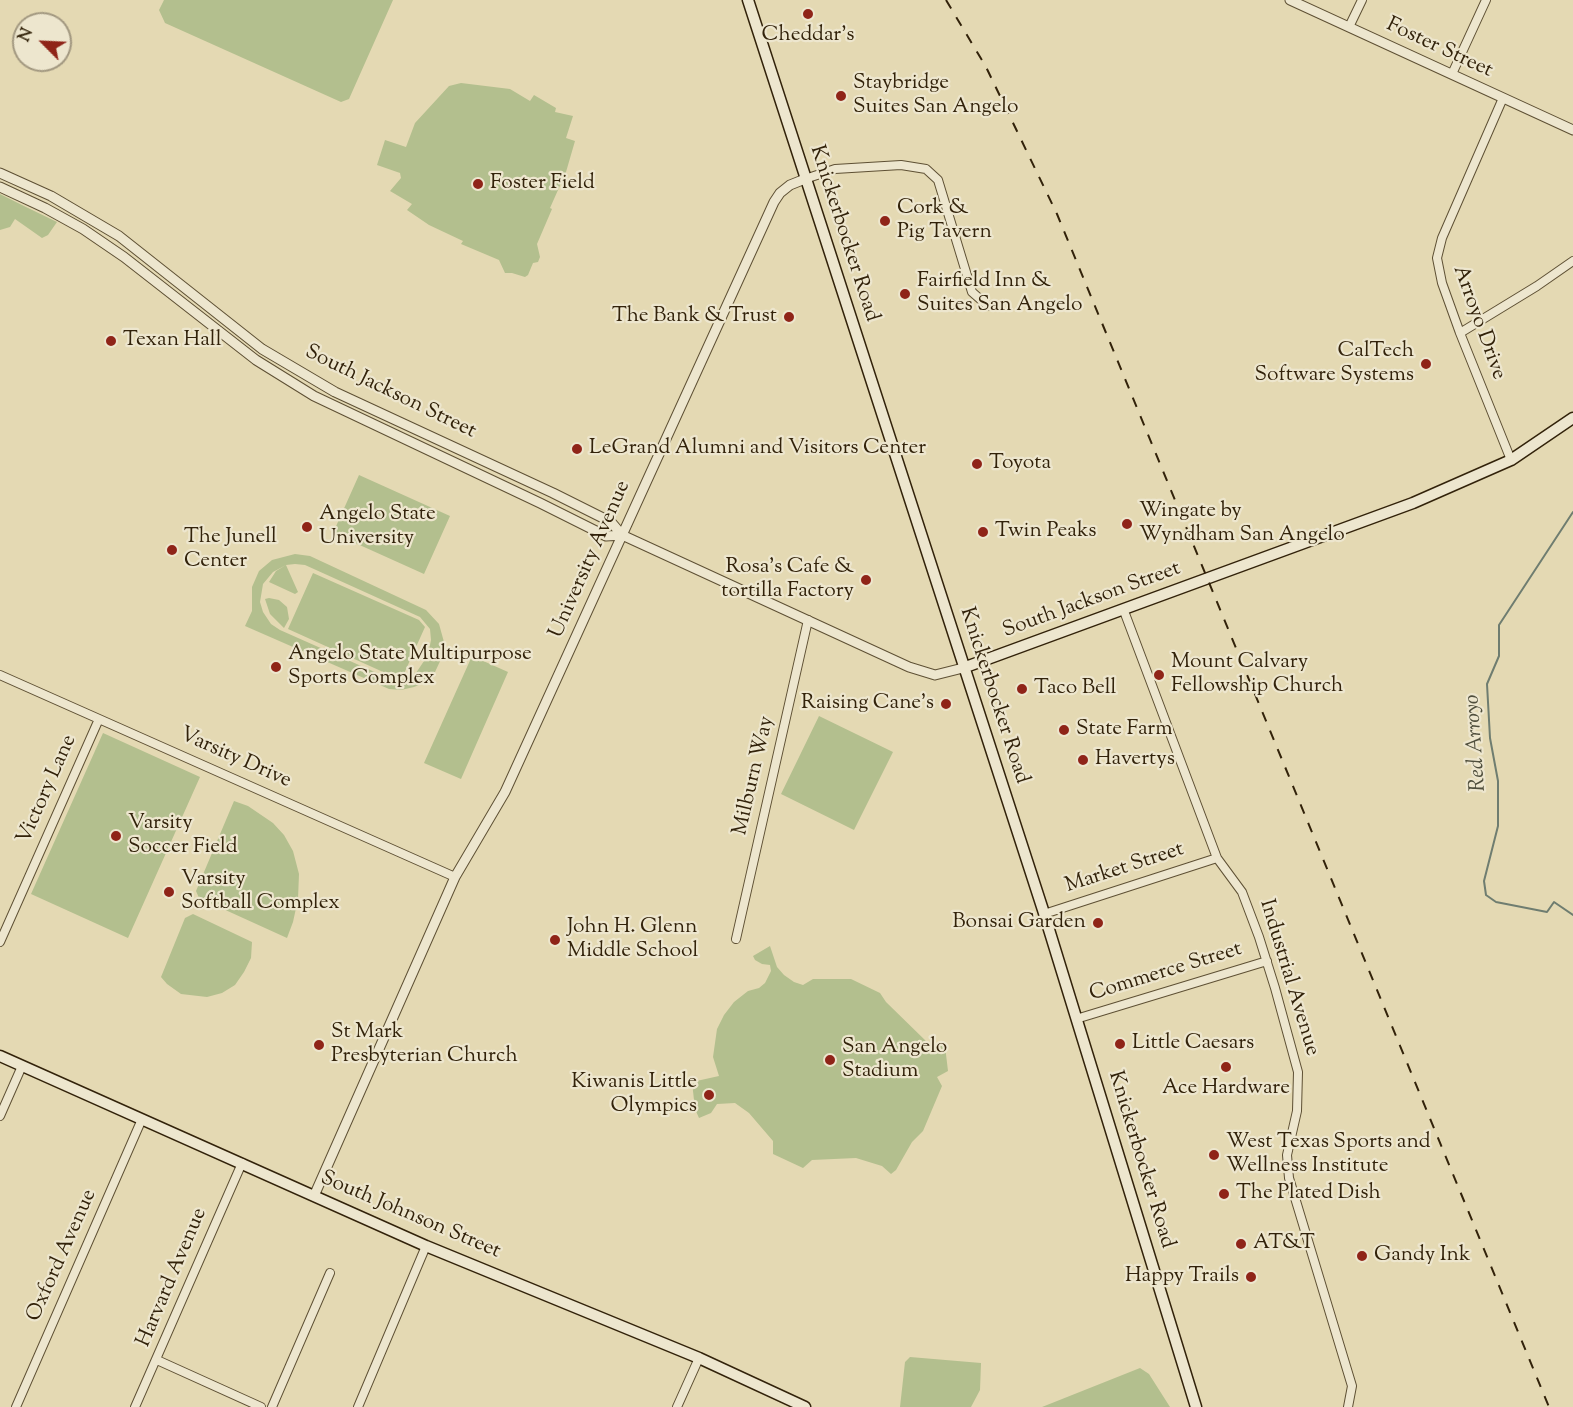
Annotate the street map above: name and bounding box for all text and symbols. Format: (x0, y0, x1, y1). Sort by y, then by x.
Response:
marker: Cheddar's (801, 7, 815, 21)
north arrow (12, 12, 72, 72)
street label: Foster Street (1382, 13, 1496, 85)
place label: Cheddar's (762, 23, 854, 49)
text: N (14, 25, 40, 46)
place label: Staybridge Suites San Angelo (853, 71, 1018, 121)
marker: Staybridge Suites San Angelo (834, 89, 848, 103)
street label: Knickerbocker Road (803, 143, 883, 325)
place label: Foster Field (490, 171, 595, 197)
marker: Foster Field (471, 177, 485, 191)
place label: Cork & Pig Tavern (897, 196, 992, 246)
marker: Cork & Pig Tavern (878, 214, 892, 228)
street label: Arroyo Drive (1446, 262, 1510, 384)
place label: Fairfield Inn & Suites San Angelo (917, 269, 1082, 319)
marker: Fairfield Inn & Suites San Angelo (898, 287, 912, 301)
place label: The Bank & Trust (612, 304, 777, 330)
marker: The Bank & Trust (782, 310, 796, 324)
place label: Texan Hall (123, 328, 222, 354)
marker: Texan Hall (104, 334, 118, 348)
place label: CalTech Software Systems (1255, 339, 1414, 389)
street label: South Jackson Street (300, 341, 480, 445)
marker: CalTech Software Systems (1419, 357, 1433, 371)
place label: LeGrand Alumni and Visitors Center (589, 436, 926, 462)
marker: LeGrand Alumni and Visitors Center (570, 442, 584, 456)
place label: Toyota (989, 451, 1051, 477)
marker: Toyota (970, 457, 984, 471)
street label: University Avenue (545, 477, 637, 643)
place label: Wingate by Wyndham San Angelo (1139, 499, 1345, 549)
place label: Angelo State University (319, 502, 436, 552)
marker: Wingate by Wyndham San Angelo (1120, 517, 1134, 531)
place label: Twin Peaks (995, 519, 1097, 545)
marker: Angelo State University (300, 520, 314, 534)
place label: The Junell Center (184, 525, 277, 575)
marker: Twin Peaks (976, 525, 990, 539)
marker: The Junell Center (165, 543, 179, 557)
place label: Rosa's Cafe & tortilla Factory (721, 555, 854, 605)
street label: South Jackson Street (1000, 557, 1184, 645)
marker: Rosa's Cafe & tortilla Factory (859, 573, 873, 587)
street label: Knickerbocker Road (953, 605, 1033, 787)
place label: Angelo State Multipurpose Sports Complex (288, 642, 532, 692)
place label: Mount Calvary Fellowship Church (1171, 650, 1343, 700)
marker: Angelo State Multipurpose Sports Complex (269, 660, 283, 674)
marker: Mount Calvary Fellowship Church (1152, 668, 1166, 682)
place label: Taco Bell (1034, 676, 1116, 702)
marker: Taco Bell (1015, 682, 1029, 696)
place label: Raising Cane's (801, 691, 934, 717)
water label: Red Arroyo (1460, 693, 1494, 793)
marker: Raising Cane's (939, 697, 953, 711)
street label: Milburn Way (729, 714, 781, 838)
place label: State Farm (1076, 717, 1173, 743)
street label: Varsity Drive (175, 723, 295, 795)
marker: State Farm (1057, 723, 1071, 737)
street label: Victory Lane (13, 732, 83, 848)
place label: Havertys (1095, 747, 1175, 773)
marker: Havertys (1076, 753, 1090, 767)
place label: Varsity Soccer Field (128, 811, 237, 861)
marker: Varsity Soccer Field (109, 829, 123, 843)
street label: Market Street (1063, 838, 1187, 900)
place label: Varsity Softball Complex (181, 867, 340, 917)
marker: Varsity Softball Complex (162, 885, 176, 899)
street label: Industrial Avenue (1252, 897, 1324, 1059)
place label: Bonsai Garden (952, 910, 1086, 936)
place label: John H. Glenn Middle School (567, 915, 698, 965)
marker: Bonsai Garden (1091, 916, 1105, 930)
marker: John H. Glenn Middle School (548, 933, 562, 947)
street label: Commerce Street (1087, 938, 1245, 1008)
place label: St Mark Presbyterian Church (331, 1020, 518, 1070)
place label: Little Caesars (1132, 1031, 1254, 1057)
place label: San Angelo Stadium (842, 1035, 947, 1085)
marker: Little Caesars (1113, 1037, 1127, 1051)
marker: St Mark Presbyterian Church (312, 1038, 326, 1052)
marker: San Angelo Stadium (823, 1053, 837, 1067)
marker: Ace Hardware (1219, 1060, 1233, 1074)
street label: Knickerbocker Road (1101, 1068, 1179, 1252)
place label: Kiwanis Little Olympics (571, 1070, 697, 1120)
place label: Ace Hardware (1162, 1076, 1290, 1102)
marker: Kiwanis Little Olympics (702, 1088, 716, 1102)
place label: West Texas Sports and Wellness Institute (1226, 1130, 1431, 1180)
marker: West Texas Sports and Wellness Institute (1207, 1148, 1221, 1162)
street label: South Johnson Street (316, 1167, 504, 1265)
place label: The Plated Dish (1236, 1181, 1381, 1207)
street label: Oxford Avenue (23, 1186, 103, 1326)
marker: The Plated Dish (1217, 1187, 1231, 1201)
street label: Harvard Avenue (132, 1205, 214, 1351)
place label: AT&T (1253, 1231, 1315, 1257)
marker: AT&T (1234, 1237, 1248, 1251)
place label: Gandy Ink (1374, 1243, 1470, 1269)
marker: Gandy Ink (1355, 1249, 1369, 1263)
place label: Happy Trails (1125, 1264, 1239, 1290)
marker: Happy Trails (1244, 1270, 1258, 1284)

